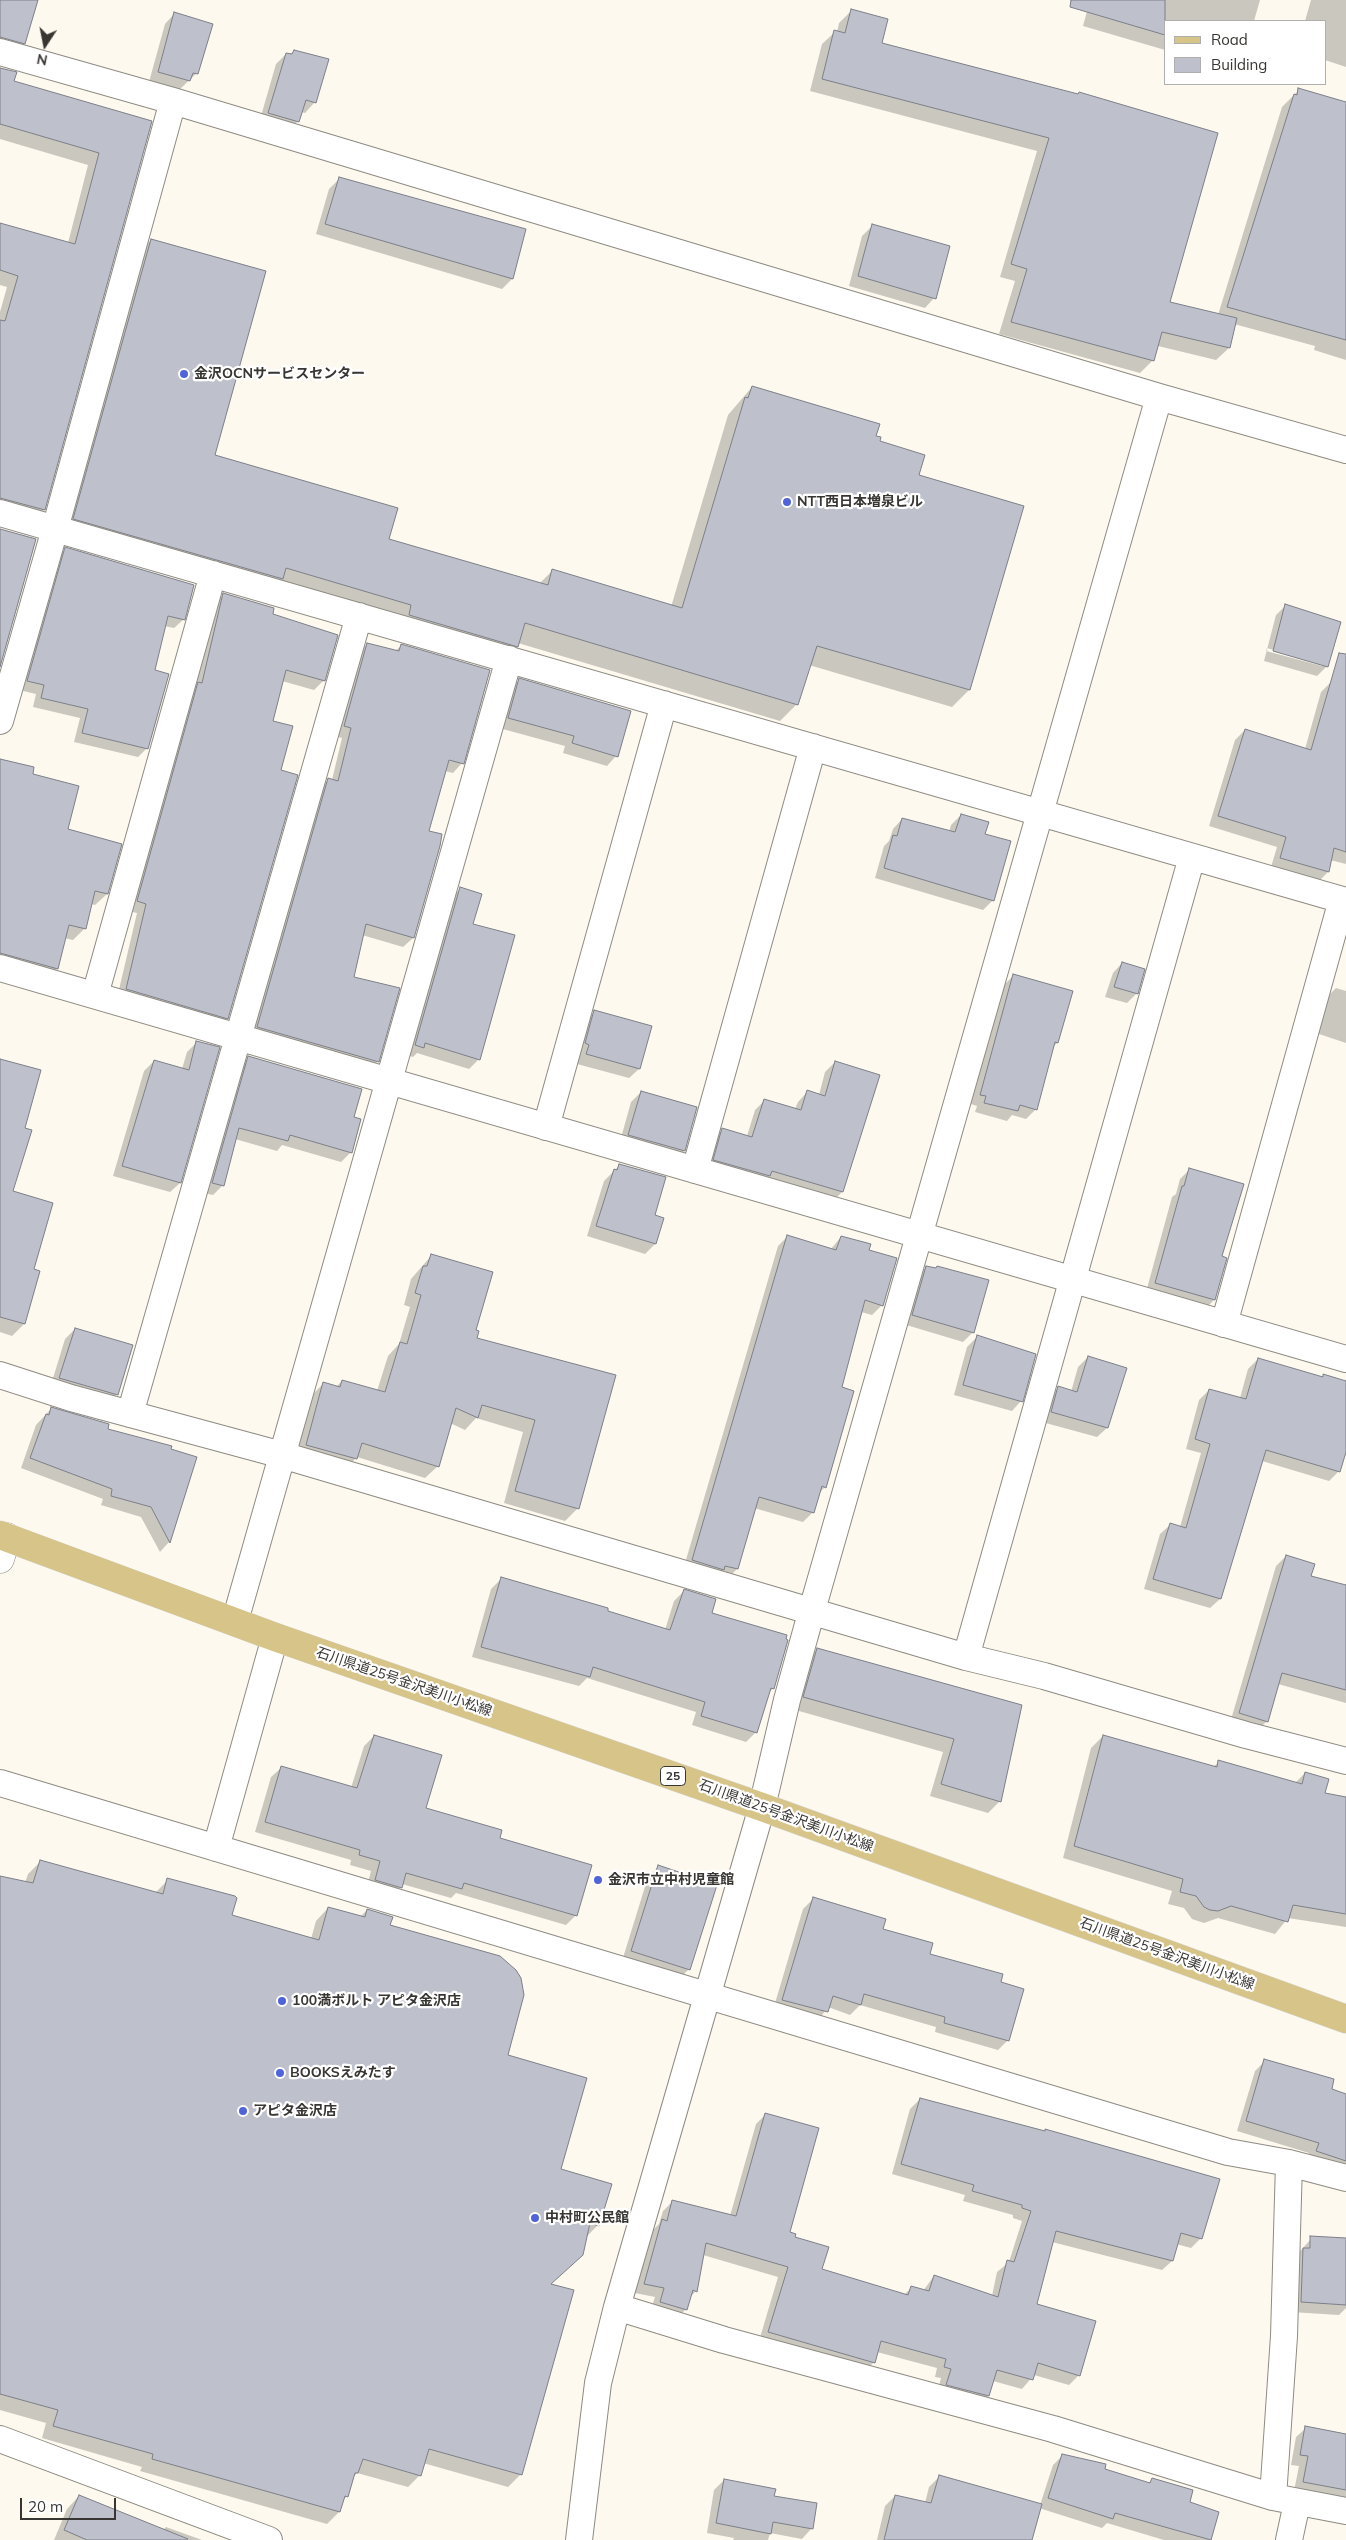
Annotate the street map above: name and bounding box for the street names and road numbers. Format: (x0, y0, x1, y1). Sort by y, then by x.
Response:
street label: 石川県道25号金沢美川小松線 (314, 1644, 494, 1720)
road number: 25 (660, 1766, 686, 1785)
street label: 石川県道25号金沢美川小松線 (696, 1777, 876, 1855)
street label: 石川県道25号金沢美川小松線 (1077, 1915, 1257, 1993)

